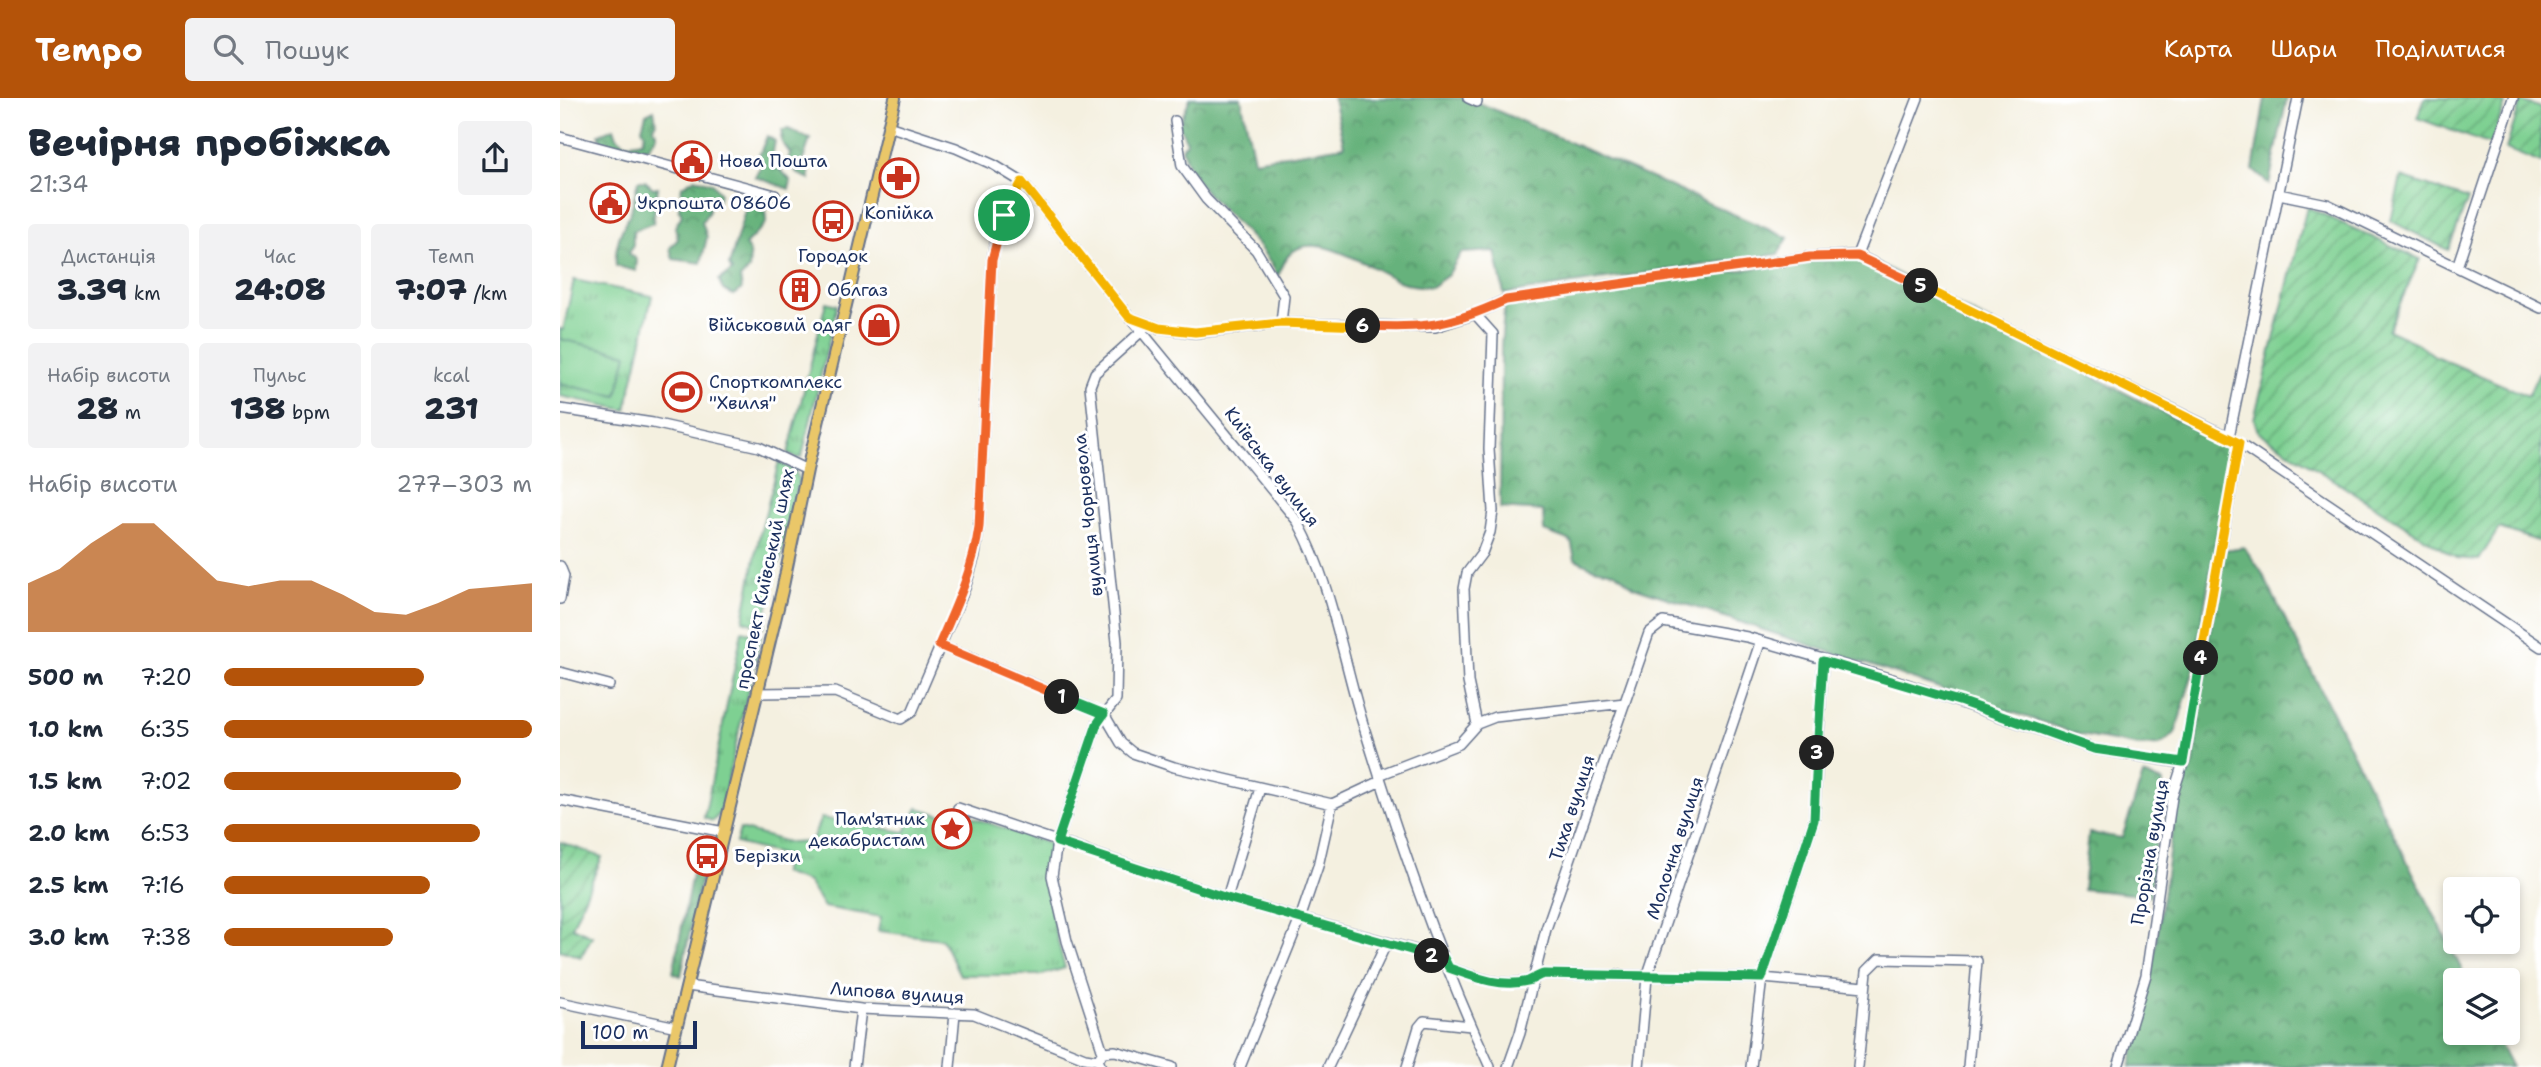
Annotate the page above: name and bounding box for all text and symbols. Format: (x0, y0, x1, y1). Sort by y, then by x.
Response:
search box (185, 18, 675, 81)
text: Tempo (35, 27, 143, 72)
icon: search (209, 30, 247, 68)
text: Пошук (265, 32, 349, 67)
text: Карта (2164, 33, 2232, 65)
text: Шари (2270, 33, 2337, 65)
text: Поділитися (2375, 33, 2506, 65)
text: Вечірня пробіжка (28, 117, 390, 168)
button: share (458, 121, 532, 195)
public building icon: Нова Пошта (671, 140, 713, 182)
place label: Нова Пошта (719, 149, 828, 173)
pharmacy icon: Копійка (878, 157, 920, 199)
text: 21:34 (28, 169, 88, 199)
public building icon: Укрпошта 08606 (589, 182, 631, 224)
pin (974, 185, 1034, 245)
place label: Укрпошта 08606 (637, 191, 791, 215)
icon: arrive (985, 196, 1023, 234)
bus stop icon: Городок (812, 200, 854, 242)
place label: Копійка (865, 201, 933, 225)
text: Дистанція (61, 244, 156, 269)
text: Час (264, 244, 296, 269)
text: Темп (428, 244, 474, 269)
place label: Городок (798, 244, 868, 268)
pin: 5 (1904, 268, 1938, 304)
text: 3.39 (57, 269, 127, 310)
text: 24:08 (234, 269, 326, 310)
text: 7:07 (395, 269, 467, 310)
building icon: Облгаз (779, 269, 821, 311)
text: 5 (1915, 273, 1926, 298)
place label: Облгаз (827, 278, 888, 302)
text: km (127, 281, 161, 306)
text: /km (467, 281, 507, 306)
shop icon: Військовий одяг (858, 304, 900, 346)
pin: 6 (1346, 308, 1380, 344)
place label: Військовий одяг (708, 313, 852, 337)
text: 6 (1356, 313, 1369, 338)
text: Набір висоти (47, 363, 170, 388)
text: Пульс (253, 363, 307, 388)
text: kcal (433, 363, 470, 388)
place label: Спорткомплекс "Хвиля" (709, 370, 842, 415)
sports icon: Спорткомплекс "Хвиля" (661, 371, 703, 413)
text: 28 (76, 388, 118, 429)
text: 138 (230, 388, 286, 429)
text: 231 (424, 388, 479, 429)
text: m (118, 400, 141, 425)
text: bpm (286, 400, 330, 425)
street label: Київська вулиця (1219, 402, 1325, 532)
street label: вулиця Чорновола (1068, 432, 1108, 598)
street label: проспект Київський шлях (730, 467, 800, 691)
text: Набір висоти (28, 469, 178, 499)
text: 277–303 m (396, 469, 532, 499)
pin: 4 (2184, 640, 2218, 676)
text: 4 (2194, 645, 2207, 670)
text: 500 m (28, 662, 103, 692)
text: 7:20 (140, 662, 192, 692)
pin: 1 (1044, 680, 1080, 714)
text: 1 (1057, 684, 1066, 709)
text: 1.0 km (28, 714, 103, 744)
text: 6:35 (140, 714, 190, 744)
pin: 3 (1800, 736, 1834, 770)
text: 3 (1810, 740, 1823, 765)
street label: Тиха вулиця (1544, 752, 1600, 864)
text: 1.5 km (28, 766, 102, 796)
text: 7:02 (140, 766, 192, 796)
street label: Молочна вулиця (1641, 773, 1709, 923)
street label: Прорізна вулиця (2125, 777, 2175, 927)
place label: Пам'ятник декабристам (808, 807, 925, 852)
place icon: Пам'ятник декабристам (931, 808, 973, 850)
text: 2.0 km (28, 818, 110, 848)
text: 6:53 (140, 818, 190, 848)
bus stop icon: Берізки (686, 835, 728, 877)
place label: Берізки (734, 844, 801, 868)
text: 2.5 km (28, 870, 109, 900)
text: 7:16 (140, 870, 185, 900)
map controls (2443, 877, 2520, 1045)
button: locate (2443, 877, 2520, 954)
text: 3.0 km (28, 922, 109, 952)
text: 7:38 (140, 922, 192, 952)
pin: 2 (1414, 938, 1450, 974)
text: 2 (1425, 943, 1438, 968)
button: layers (2443, 968, 2520, 1045)
street label: Липова вулиця (829, 976, 965, 1010)
scale bar (581, 1018, 696, 1050)
text: 100 m (592, 1020, 649, 1045)

